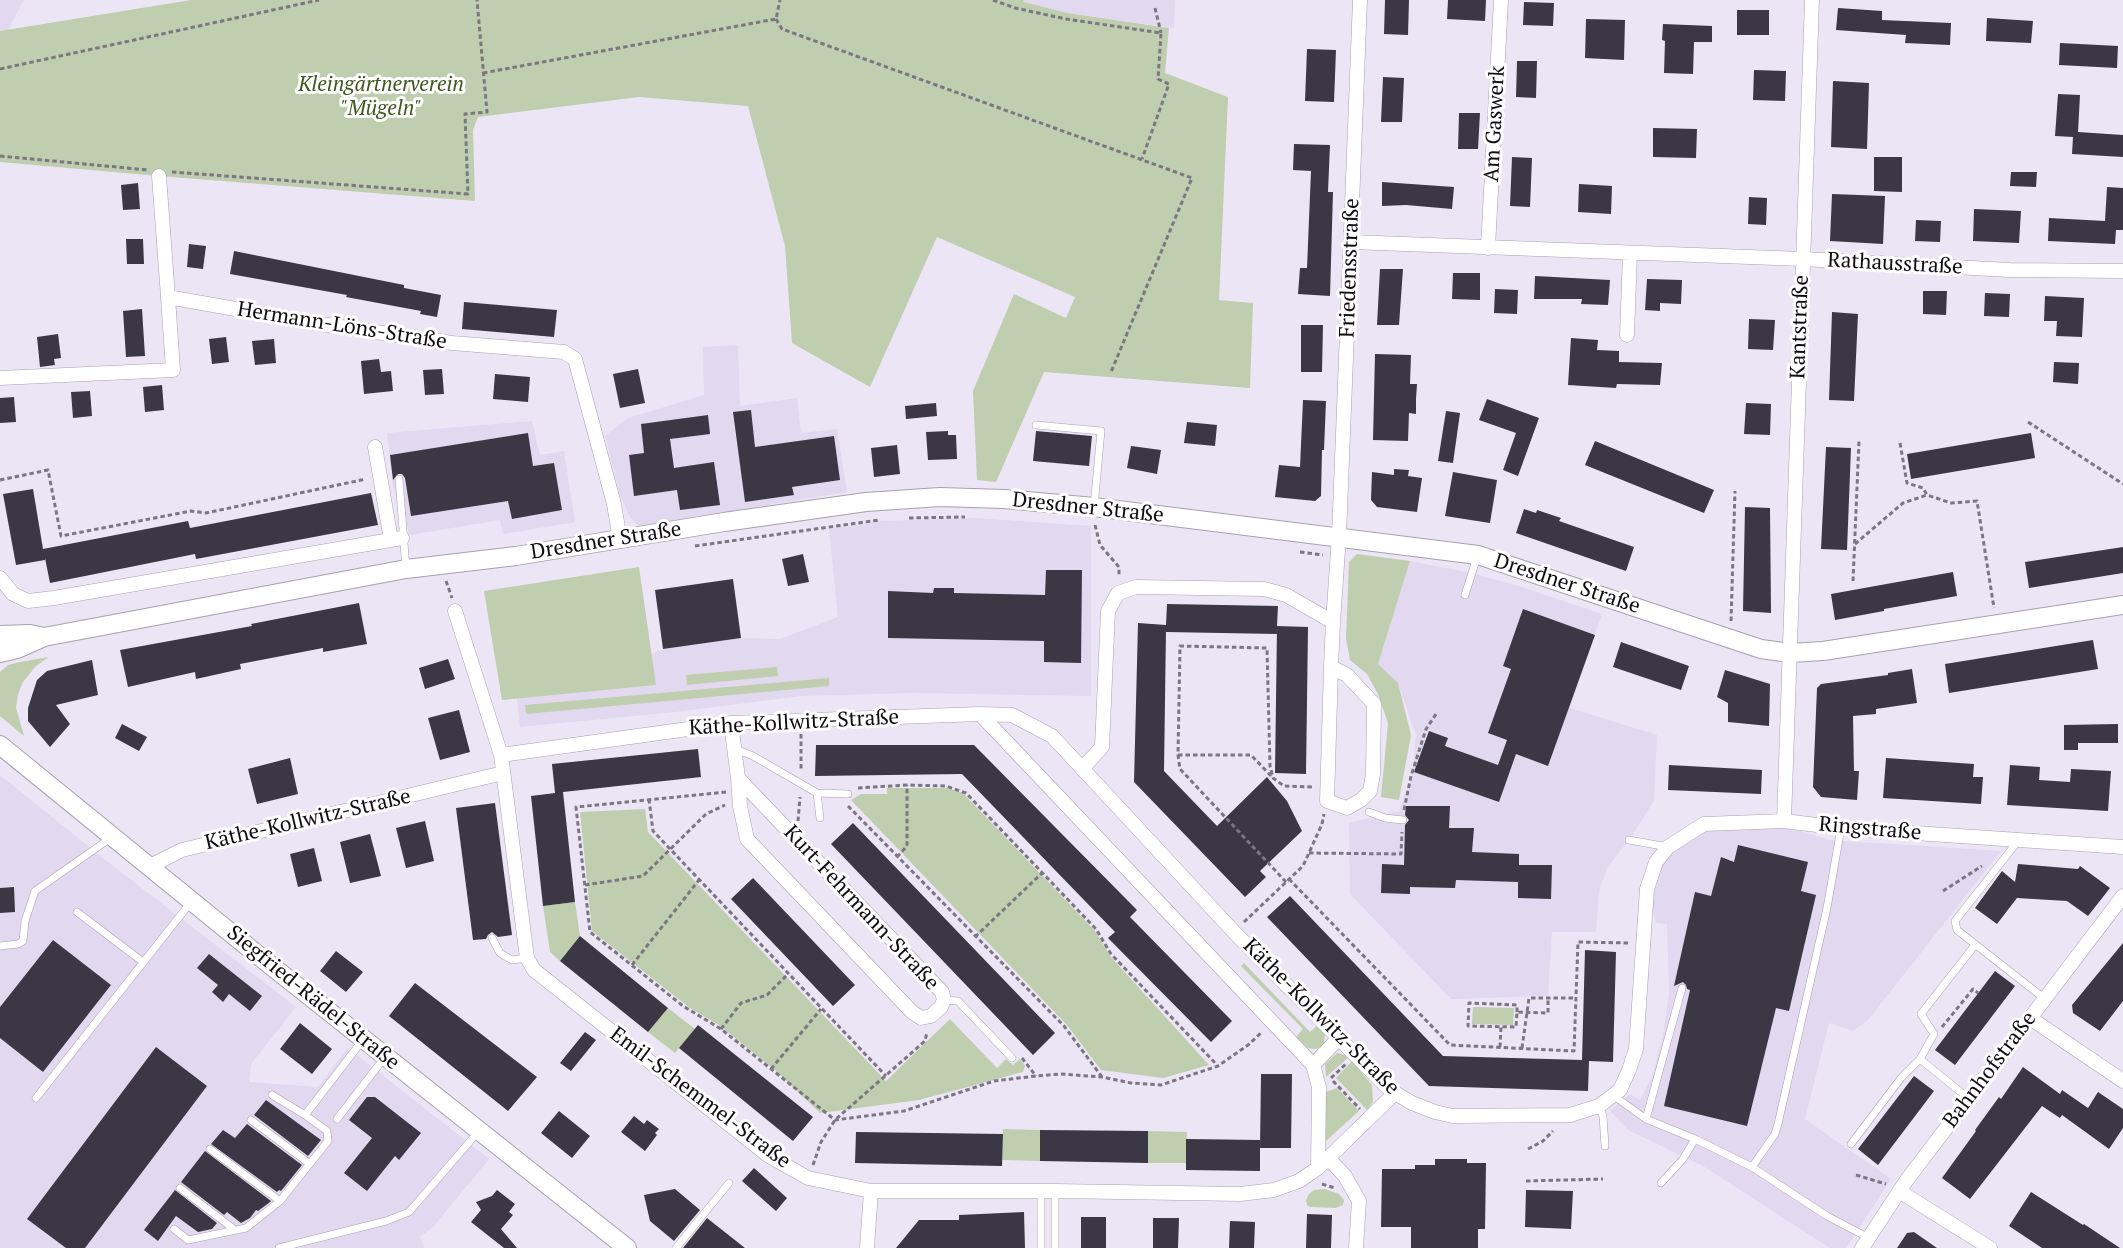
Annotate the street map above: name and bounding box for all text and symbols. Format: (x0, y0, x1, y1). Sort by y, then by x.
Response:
street label: Am Gaswerk (1479, 65, 1511, 183)
park label: Kleingärtnerverein "Mügeln" (298, 72, 464, 122)
street label: Friedensstraße (1335, 198, 1365, 338)
street label: Rathausstraße (1827, 248, 1963, 280)
street label: Kantstraße (1786, 275, 1814, 379)
street label: Hermann-Löns-Straße (235, 297, 449, 355)
street label: Dresdner Straße (1011, 488, 1165, 528)
street label: Dresdner Straße (529, 517, 683, 565)
street label: Dresdner Straße (1491, 549, 1643, 619)
street label: Käthe-Kollwitz-Straße (688, 705, 900, 741)
street label: Käthe-Kollwitz-Straße (203, 784, 413, 856)
street label: Ringstraße (1818, 812, 1922, 846)
street label: Kurt-Fehrmann-Straße (778, 820, 944, 996)
street label: Siegfried-Rädel-Straße (222, 921, 404, 1075)
street label: Käthe-Kollwitz-Straße (1238, 934, 1404, 1100)
street label: Bahnhofstraße (1938, 1007, 2042, 1133)
street label: Emil-Schemmel-Straße (605, 1022, 795, 1174)

